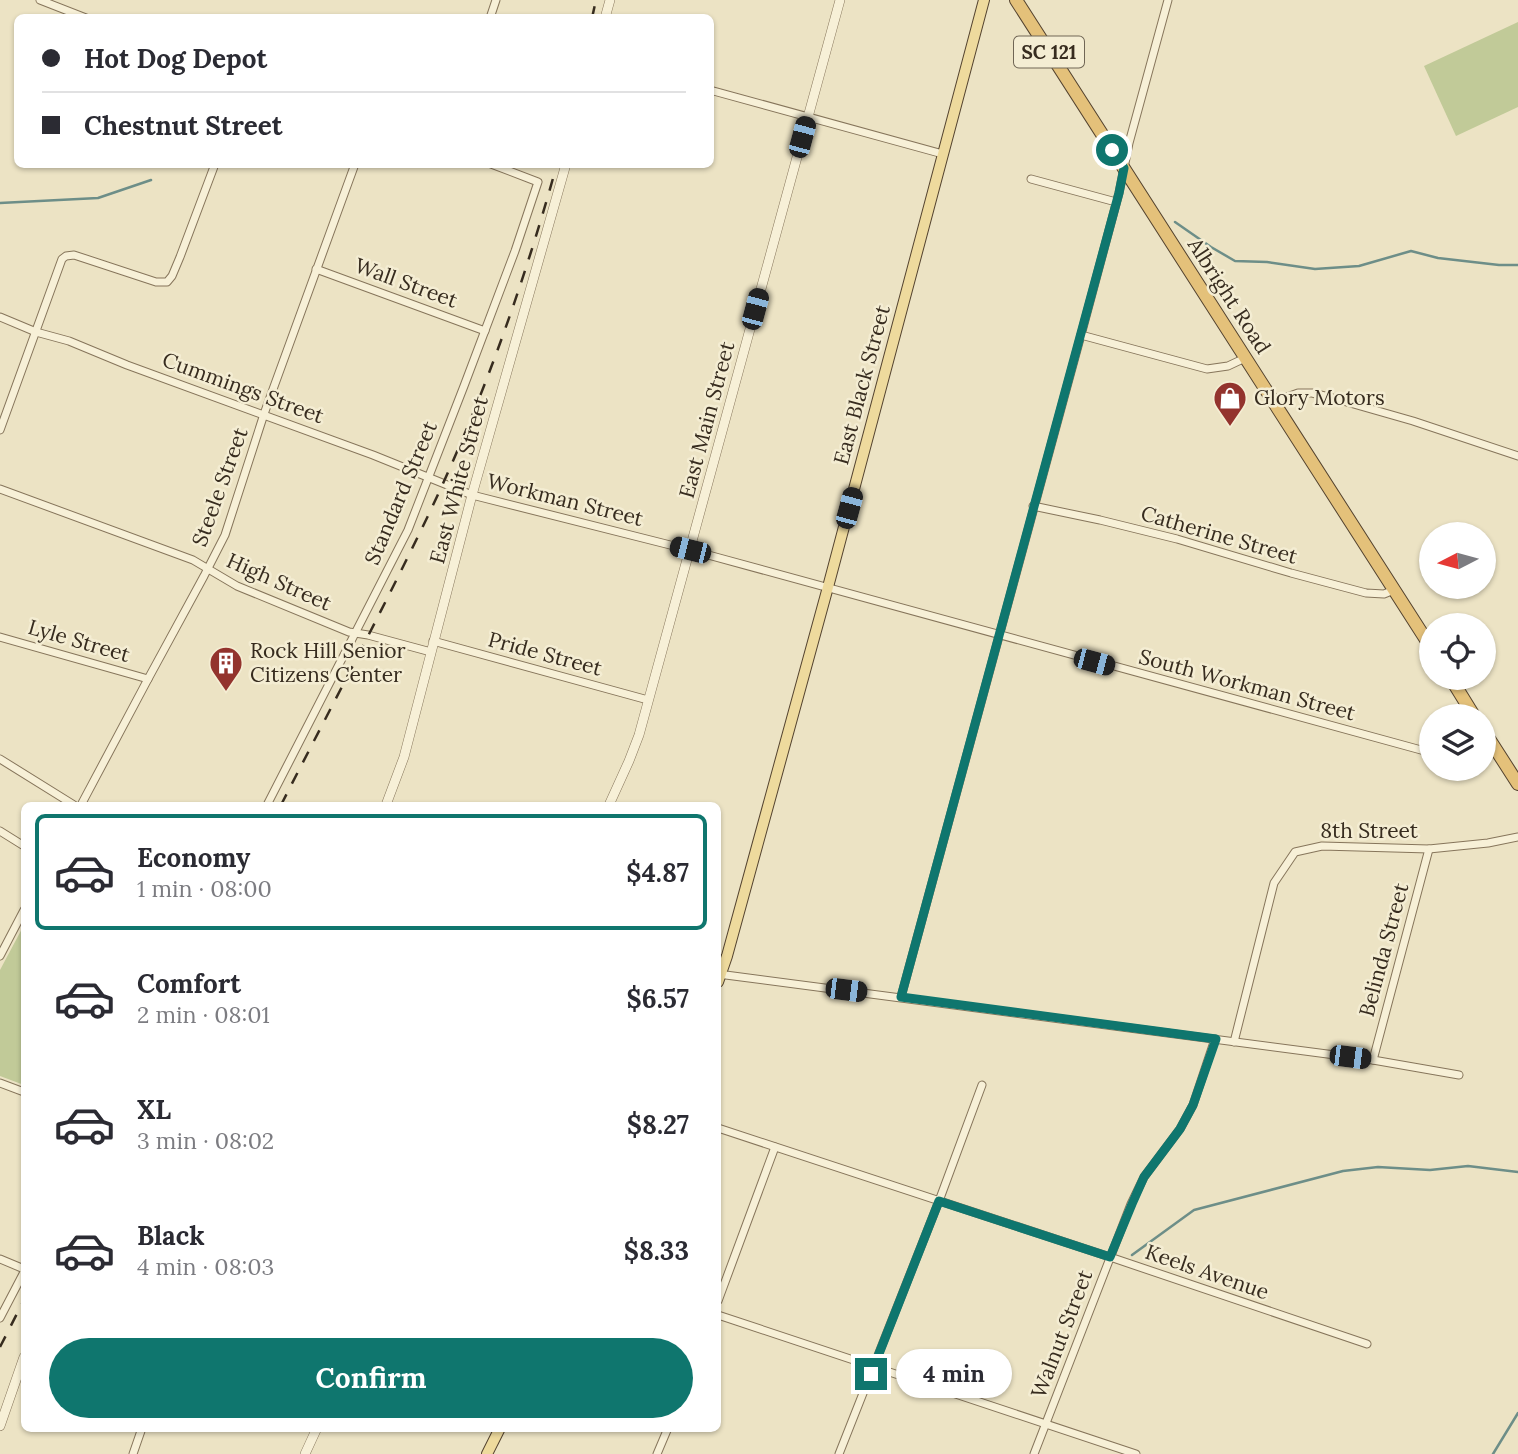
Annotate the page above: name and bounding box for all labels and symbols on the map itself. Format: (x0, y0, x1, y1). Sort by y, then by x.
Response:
road number: SC 121 (1014, 36, 1084, 68)
car (787, 114, 818, 160)
route start (1096, 134, 1128, 166)
street label: Albright Road (1181, 232, 1277, 359)
street label: Wall Street (351, 251, 462, 314)
car (740, 286, 771, 332)
street label: East Black Street (827, 301, 896, 468)
street label: East Main Street (673, 338, 741, 501)
street label: Cummings Street (159, 346, 328, 430)
shop icon: Glory Motors (1211, 379, 1249, 428)
place label: Glory Motors (1254, 384, 1385, 411)
street label: East White Street (423, 392, 494, 566)
street label: Standard Street (358, 416, 443, 569)
street label: Steele Street (186, 423, 254, 550)
street label: Workman Street (484, 467, 647, 532)
car (834, 485, 865, 531)
street label: Catherine Street (1138, 499, 1301, 570)
north arrow (1419, 522, 1496, 598)
car (668, 535, 713, 565)
street label: High Street (223, 546, 337, 617)
street label: Lyle Street (25, 613, 134, 668)
street label: Pride Street (485, 625, 606, 682)
place label: Rock Hill Senior Citizens Center (250, 637, 406, 688)
street label: South Workman Street (1136, 643, 1359, 727)
building icon: Rock Hill Senior Citizens Center (207, 644, 245, 693)
car (1071, 646, 1118, 678)
street label: 8th Street (1320, 817, 1419, 844)
street label: Belinda Street (1353, 879, 1415, 1020)
car (824, 977, 869, 1003)
car (1328, 1044, 1373, 1070)
street label: Keels Avenue (1142, 1238, 1273, 1305)
street label: Walnut Street (1025, 1265, 1099, 1402)
callout: 4 min (896, 1350, 1011, 1398)
route end (855, 1358, 887, 1390)

